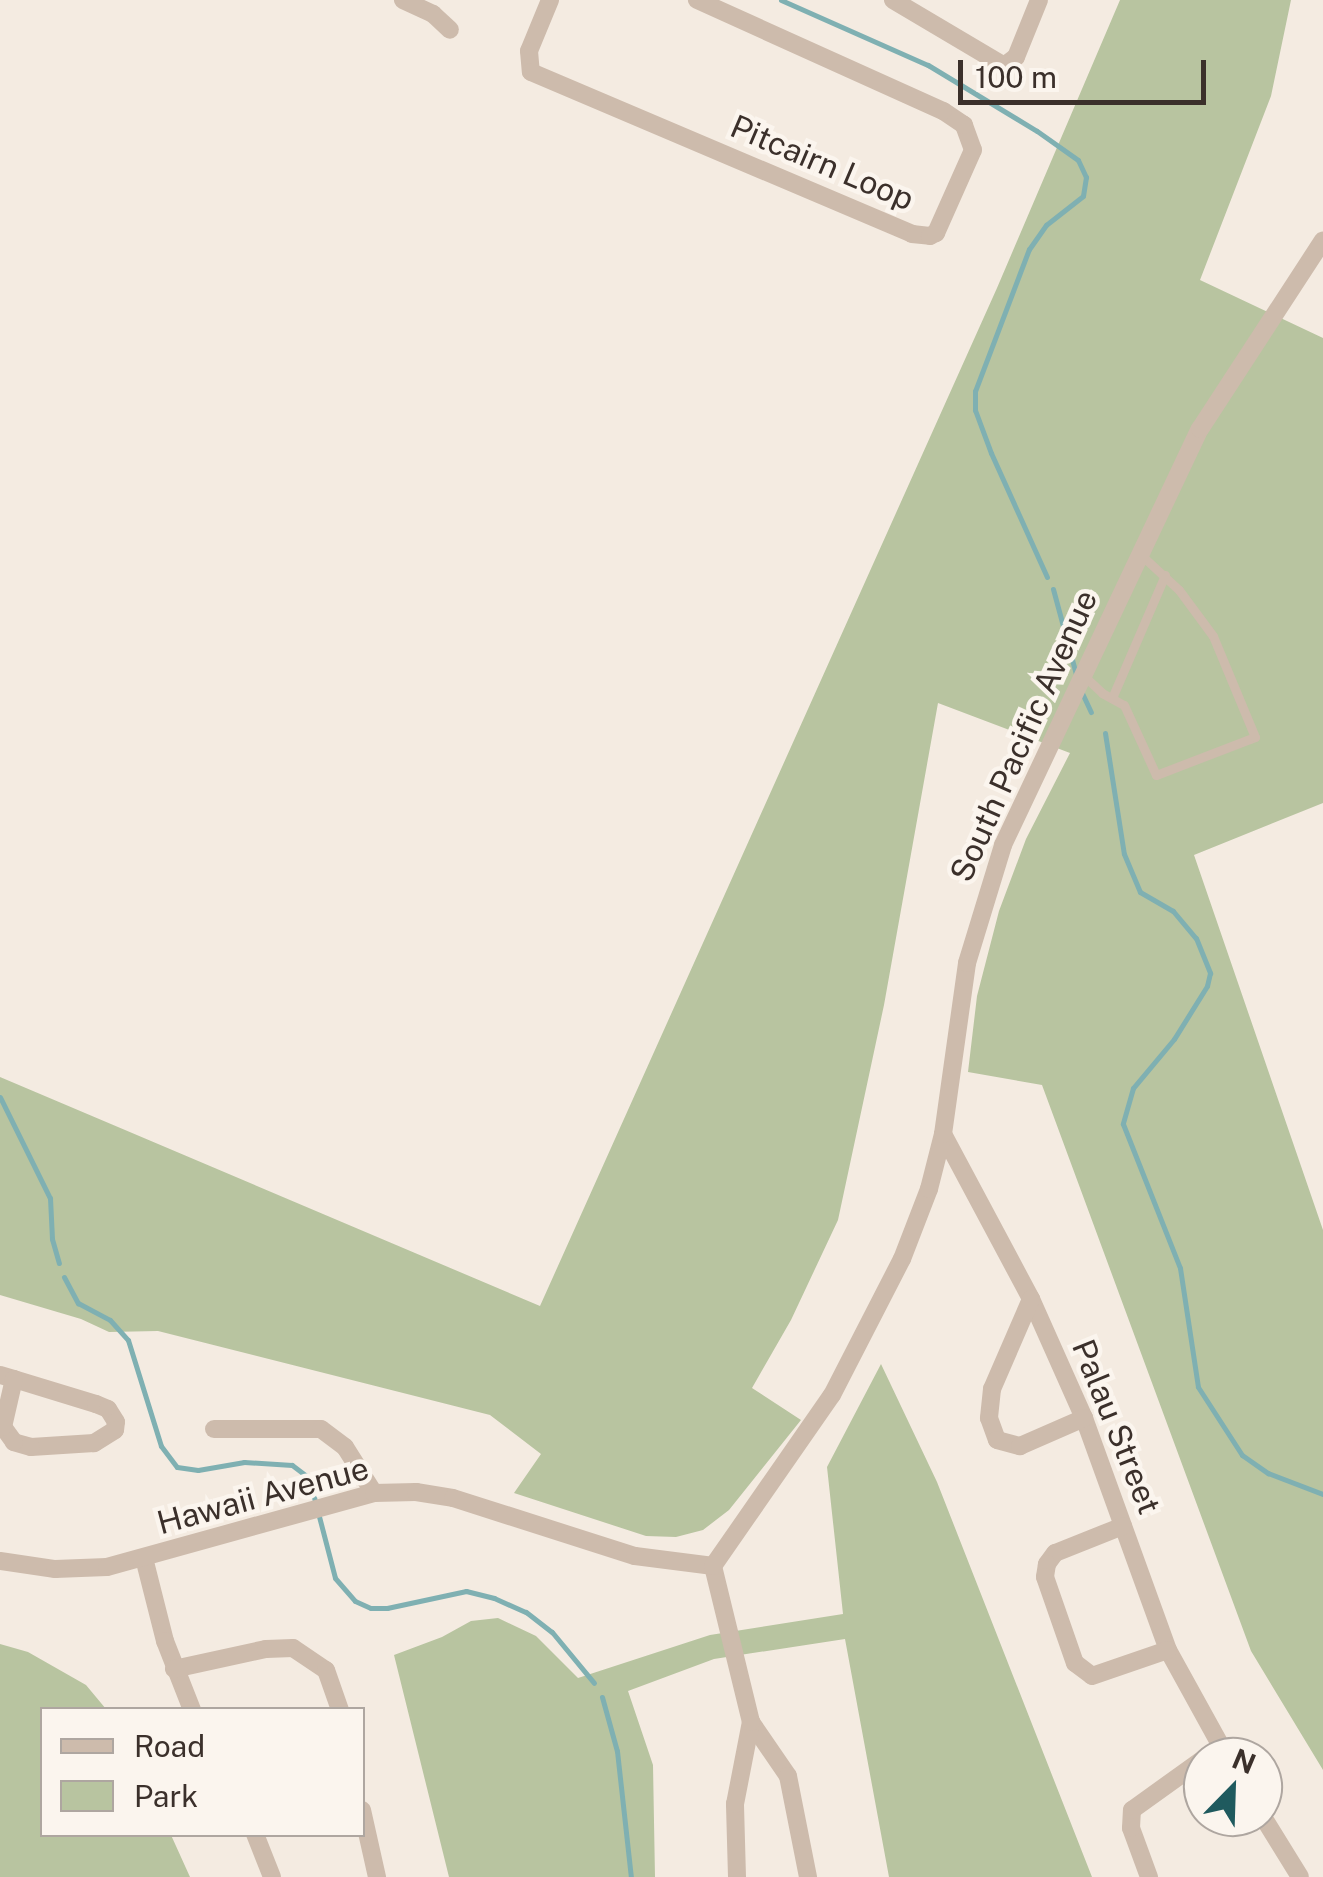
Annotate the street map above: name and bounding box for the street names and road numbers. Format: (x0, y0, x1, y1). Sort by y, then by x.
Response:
street label: Pitcairn Loop (725, 107, 919, 219)
street label: South Pacific Avenue (942, 584, 1106, 888)
street label: Palau Street (1064, 1334, 1168, 1520)
street label: Hawaii Avenue (153, 1449, 373, 1543)

